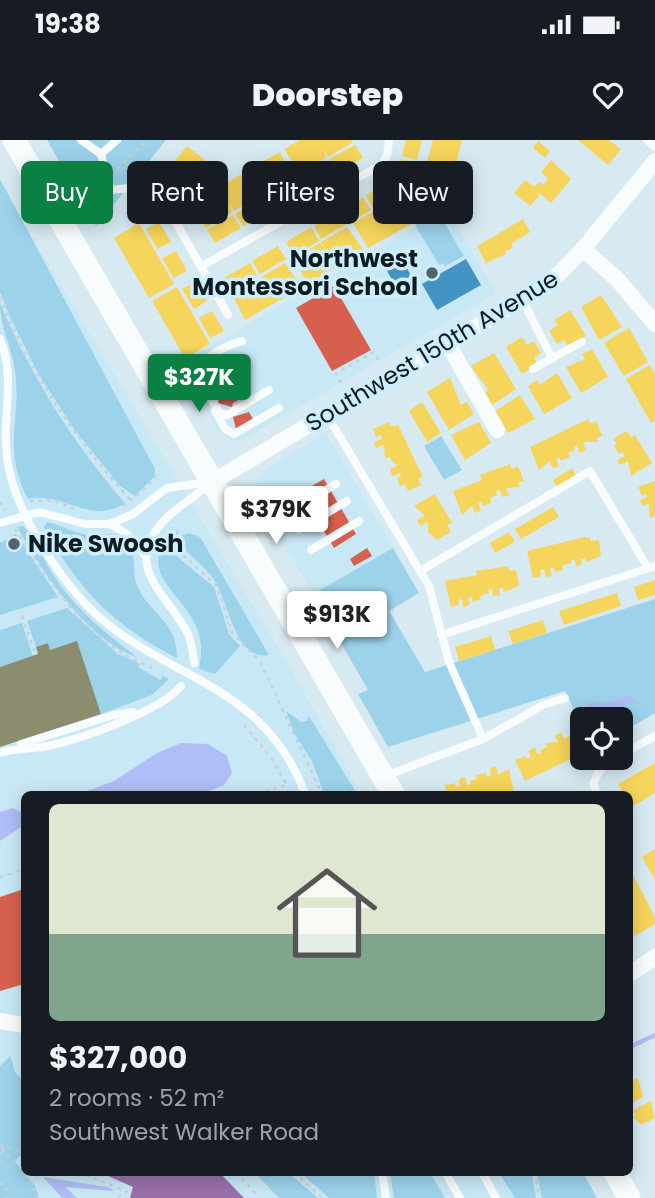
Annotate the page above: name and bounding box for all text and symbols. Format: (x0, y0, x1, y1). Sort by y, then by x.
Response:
text: 19:38 (35, 6, 101, 42)
text: Doorstep (252, 72, 403, 117)
icon: back (28, 76, 66, 114)
icon: heart (589, 76, 627, 114)
chip: Buy (21, 161, 113, 224)
chip: Rent (127, 161, 228, 224)
chip: Filters (242, 161, 359, 224)
chip: New (373, 161, 473, 224)
place label: Northwest Montessori School (192, 242, 418, 303)
street label: Southwest 150th Avenue (299, 262, 564, 439)
marker: Northwest Montessori School (424, 265, 440, 281)
pin: $327K (150, 355, 248, 414)
text: $327K (164, 361, 234, 393)
pin: $379K (227, 486, 325, 546)
text: $379K (240, 493, 312, 525)
place label: Nike Swoosh (28, 527, 184, 560)
marker: Nike Swoosh (6, 536, 22, 552)
pin: $913K (288, 592, 386, 651)
text: $913K (303, 598, 371, 630)
map controls (570, 707, 633, 770)
button: locate (570, 707, 633, 770)
icon: home (264, 850, 390, 976)
text: $327,000 (49, 1036, 187, 1079)
text: 2 rooms · 52 m² (49, 1082, 224, 1114)
text: Southwest Walker Road (49, 1116, 319, 1148)

